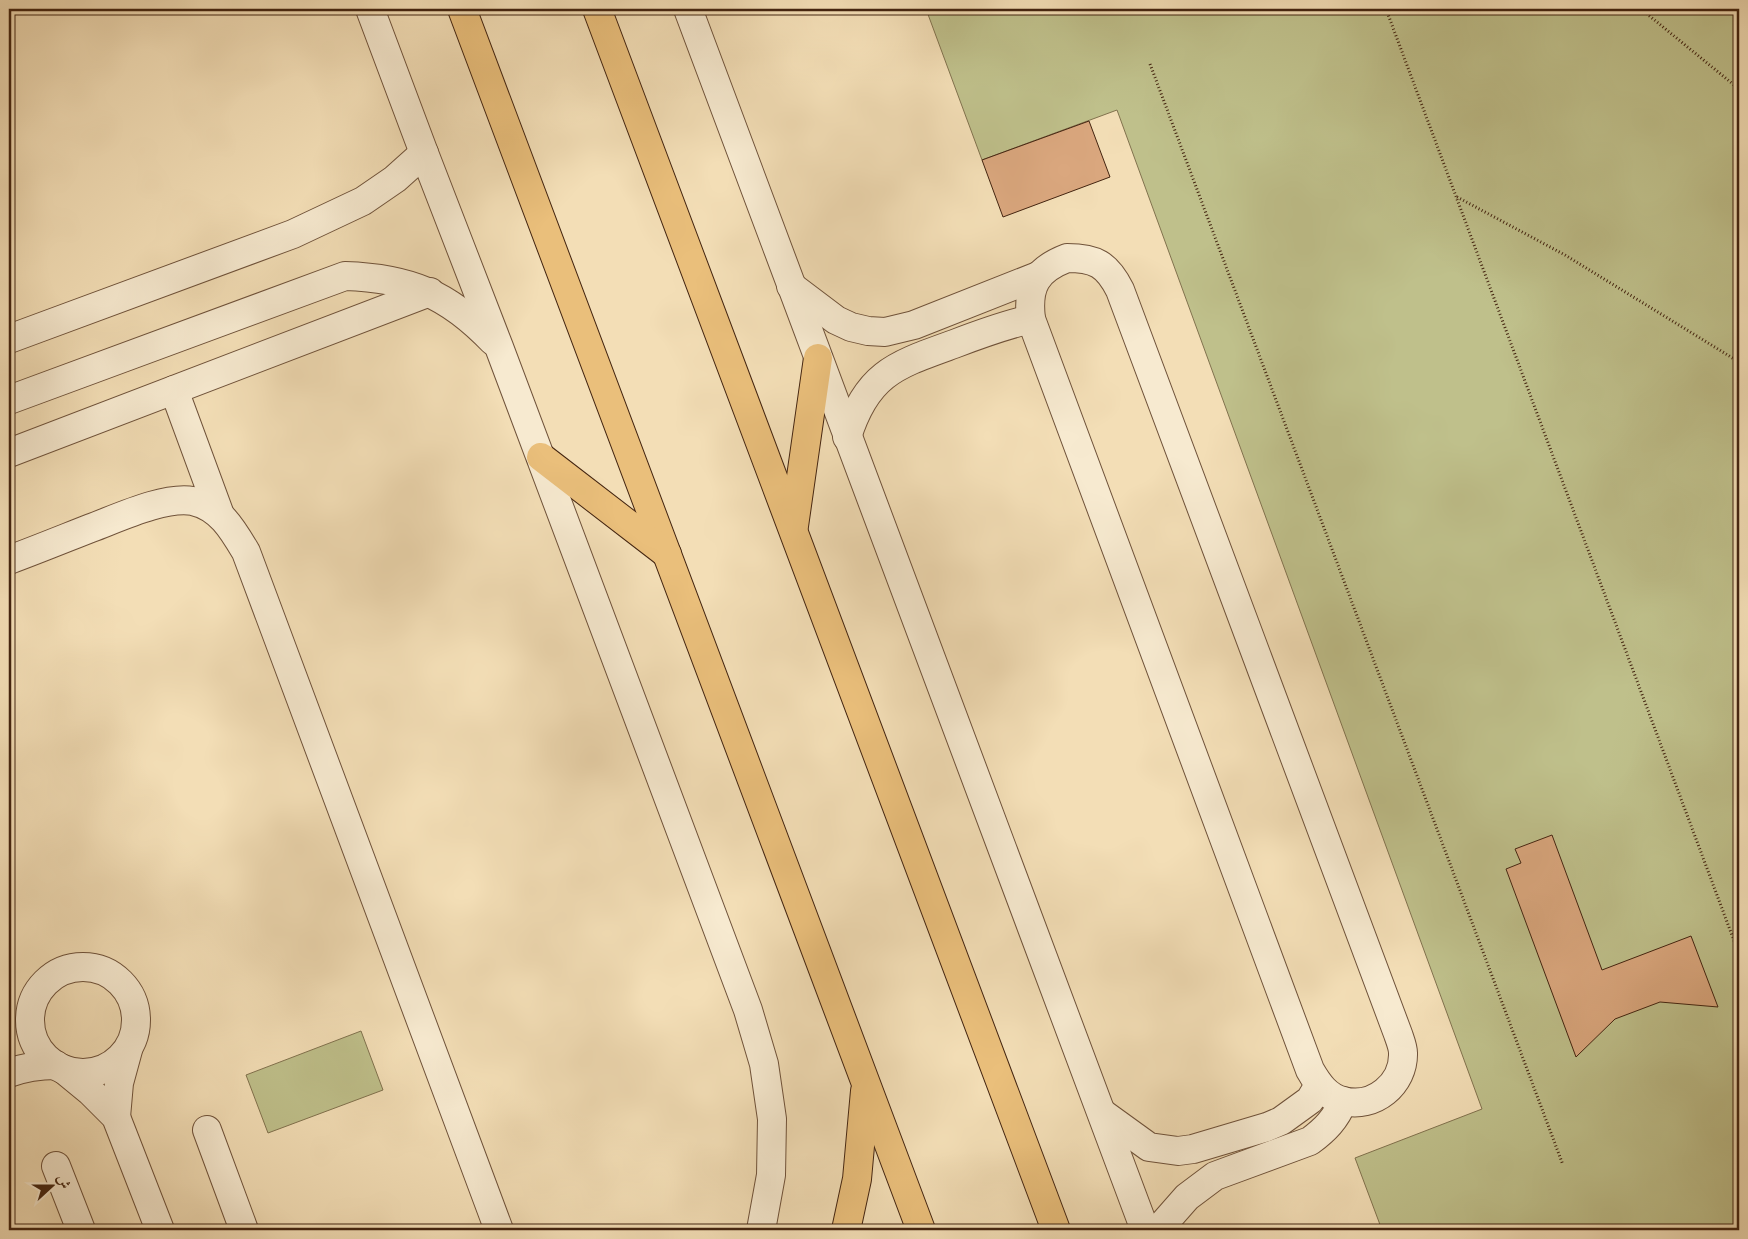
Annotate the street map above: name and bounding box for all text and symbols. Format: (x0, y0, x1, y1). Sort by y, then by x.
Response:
north arrow (28, 1162, 78, 1212)
text: ش (53, 1172, 74, 1191)

